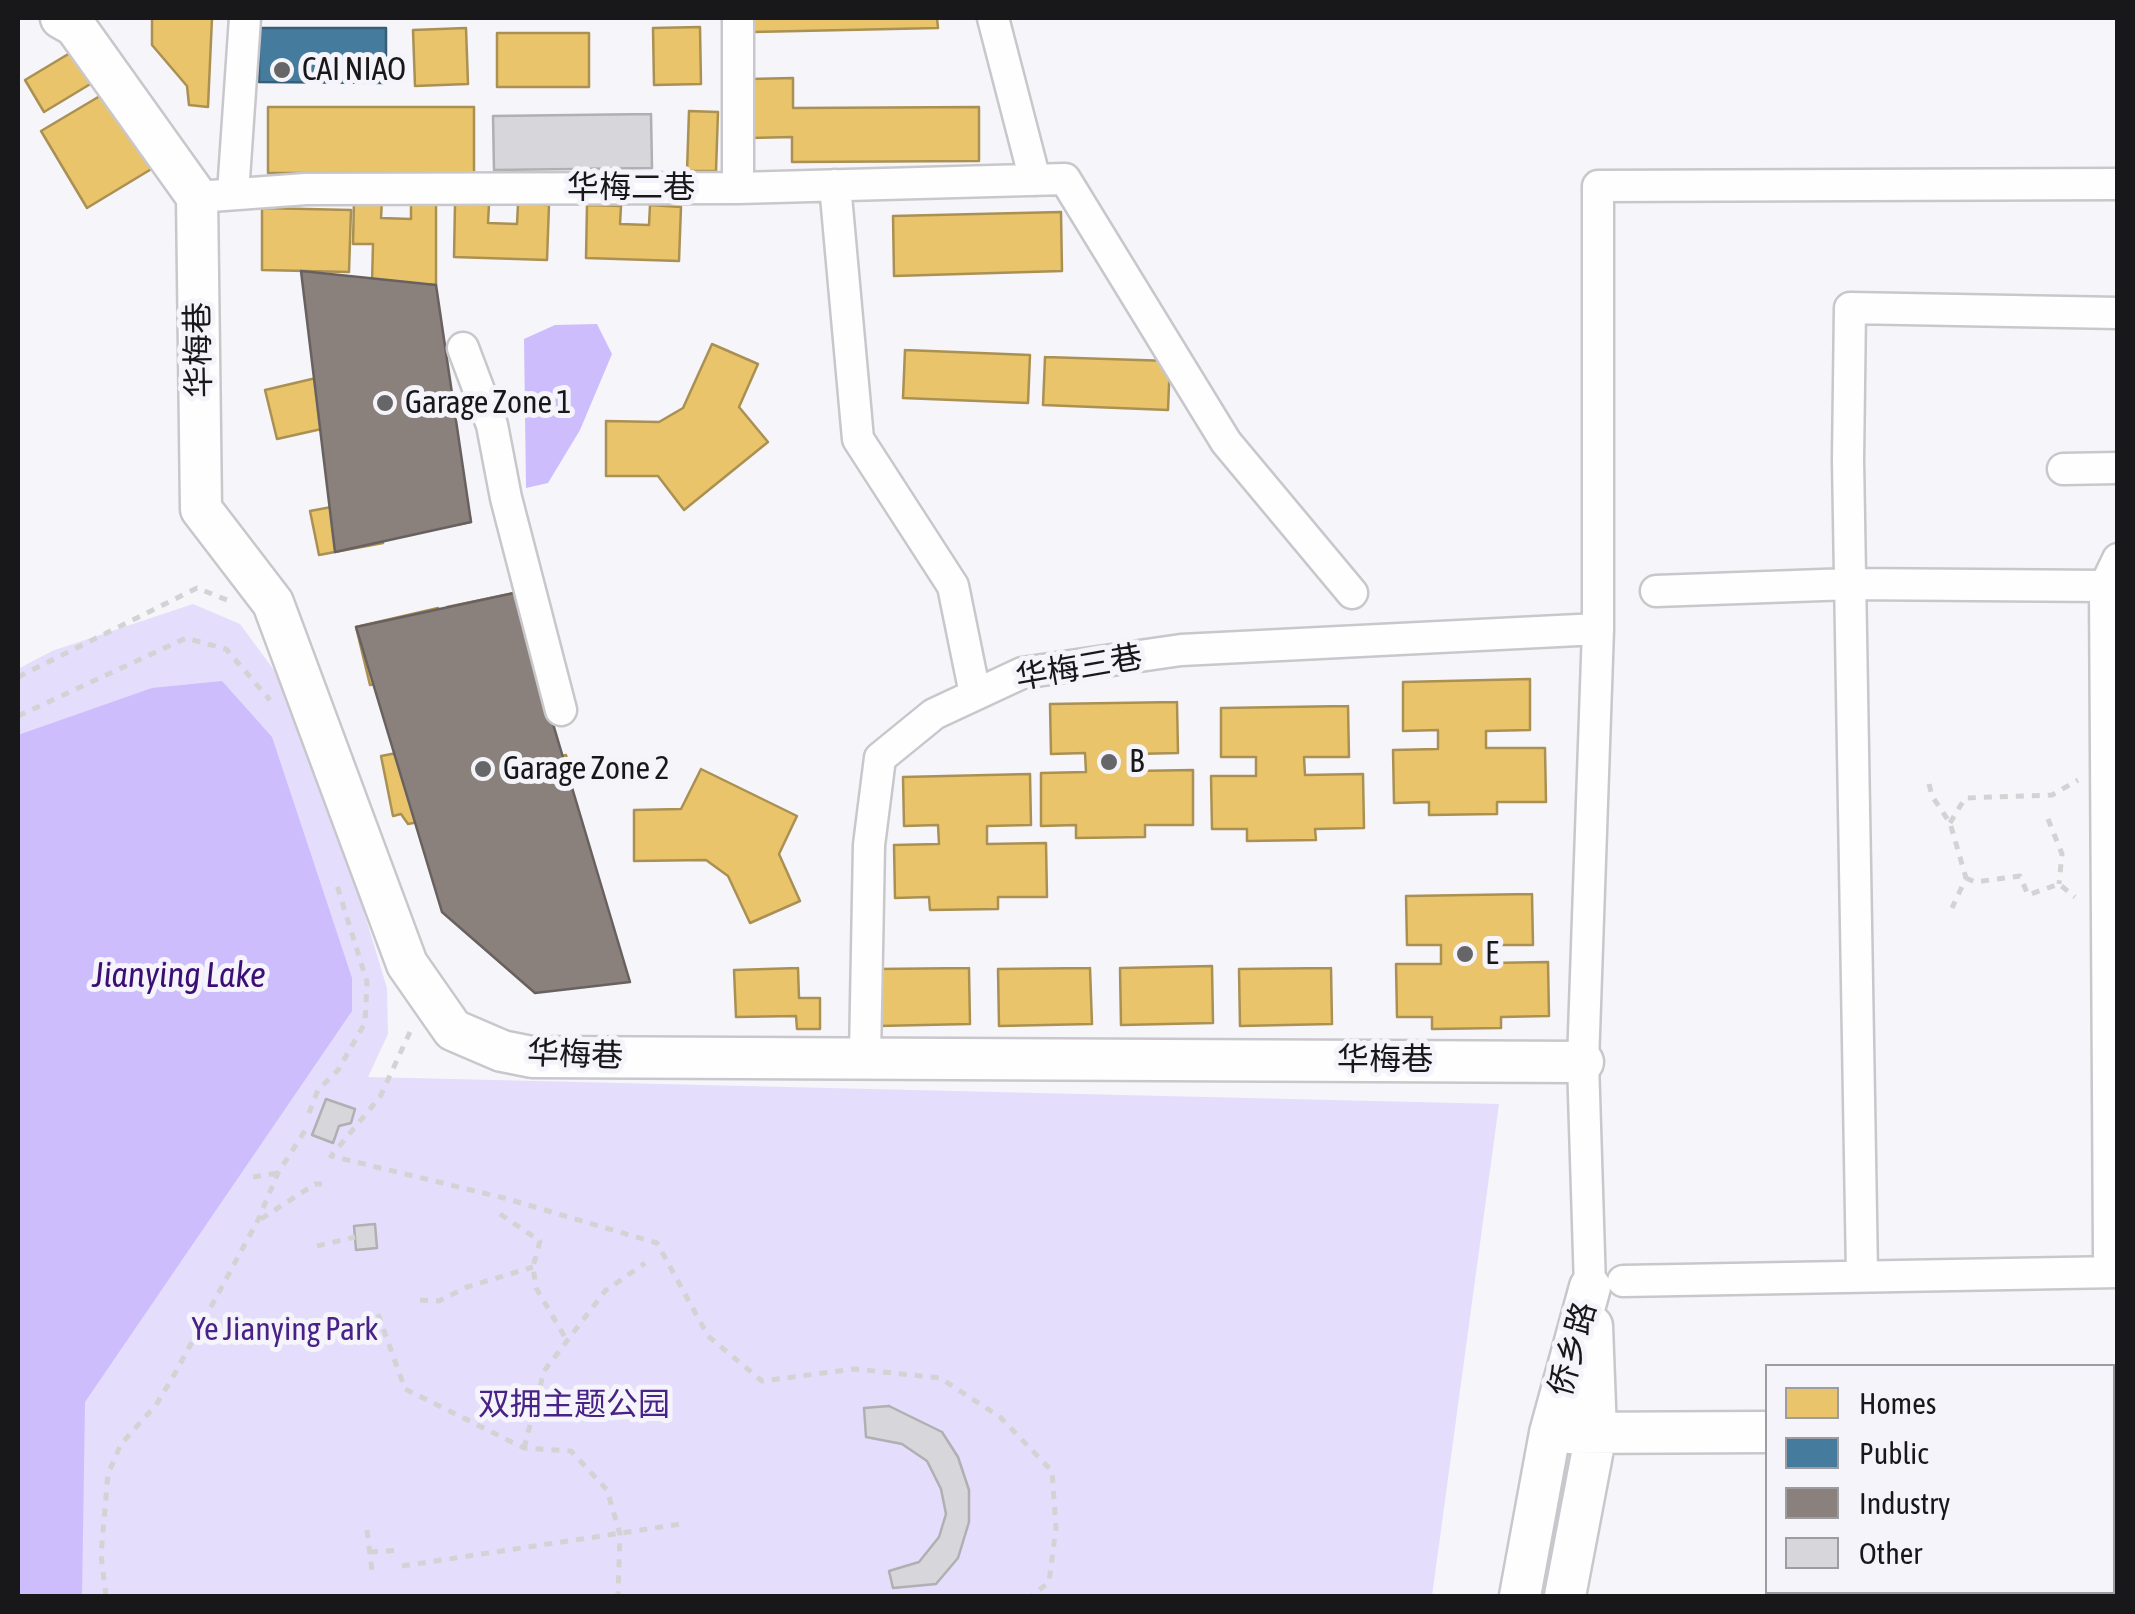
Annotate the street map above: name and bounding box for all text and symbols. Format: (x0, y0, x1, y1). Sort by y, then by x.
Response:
place label: CAI NIAO (302, 51, 406, 89)
marker: CAI NIAO (271, 59, 293, 81)
street label: 华梅二巷 (567, 169, 695, 207)
street label: 华梅巷 (179, 302, 219, 398)
place label: Garage Zone 1 (405, 384, 571, 422)
marker: Garage Zone 1 (374, 392, 396, 414)
street label: 华梅三巷 (1013, 638, 1145, 698)
place label: B (1129, 743, 1144, 781)
place label: Garage Zone 2 (503, 750, 669, 788)
marker: B (1098, 751, 1120, 773)
marker: Garage Zone 2 (472, 758, 494, 780)
place label: E (1485, 935, 1499, 973)
marker: E (1454, 943, 1476, 965)
water label: Jianying Lake (92, 955, 266, 997)
street label: 华梅巷 (526, 1034, 624, 1076)
street label: 华梅巷 (1337, 1041, 1433, 1079)
street label: 侨乡路 (1541, 1298, 1605, 1400)
park label: Ye Jianying Park (192, 1311, 378, 1349)
legend (1765, 1364, 2115, 1594)
park label: 双拥主题公园 (478, 1386, 670, 1424)
text: Homes (1859, 1386, 1936, 1420)
text: Public (1859, 1436, 1928, 1470)
text: Industry (1859, 1486, 1950, 1520)
text: Other (1859, 1536, 1922, 1570)

